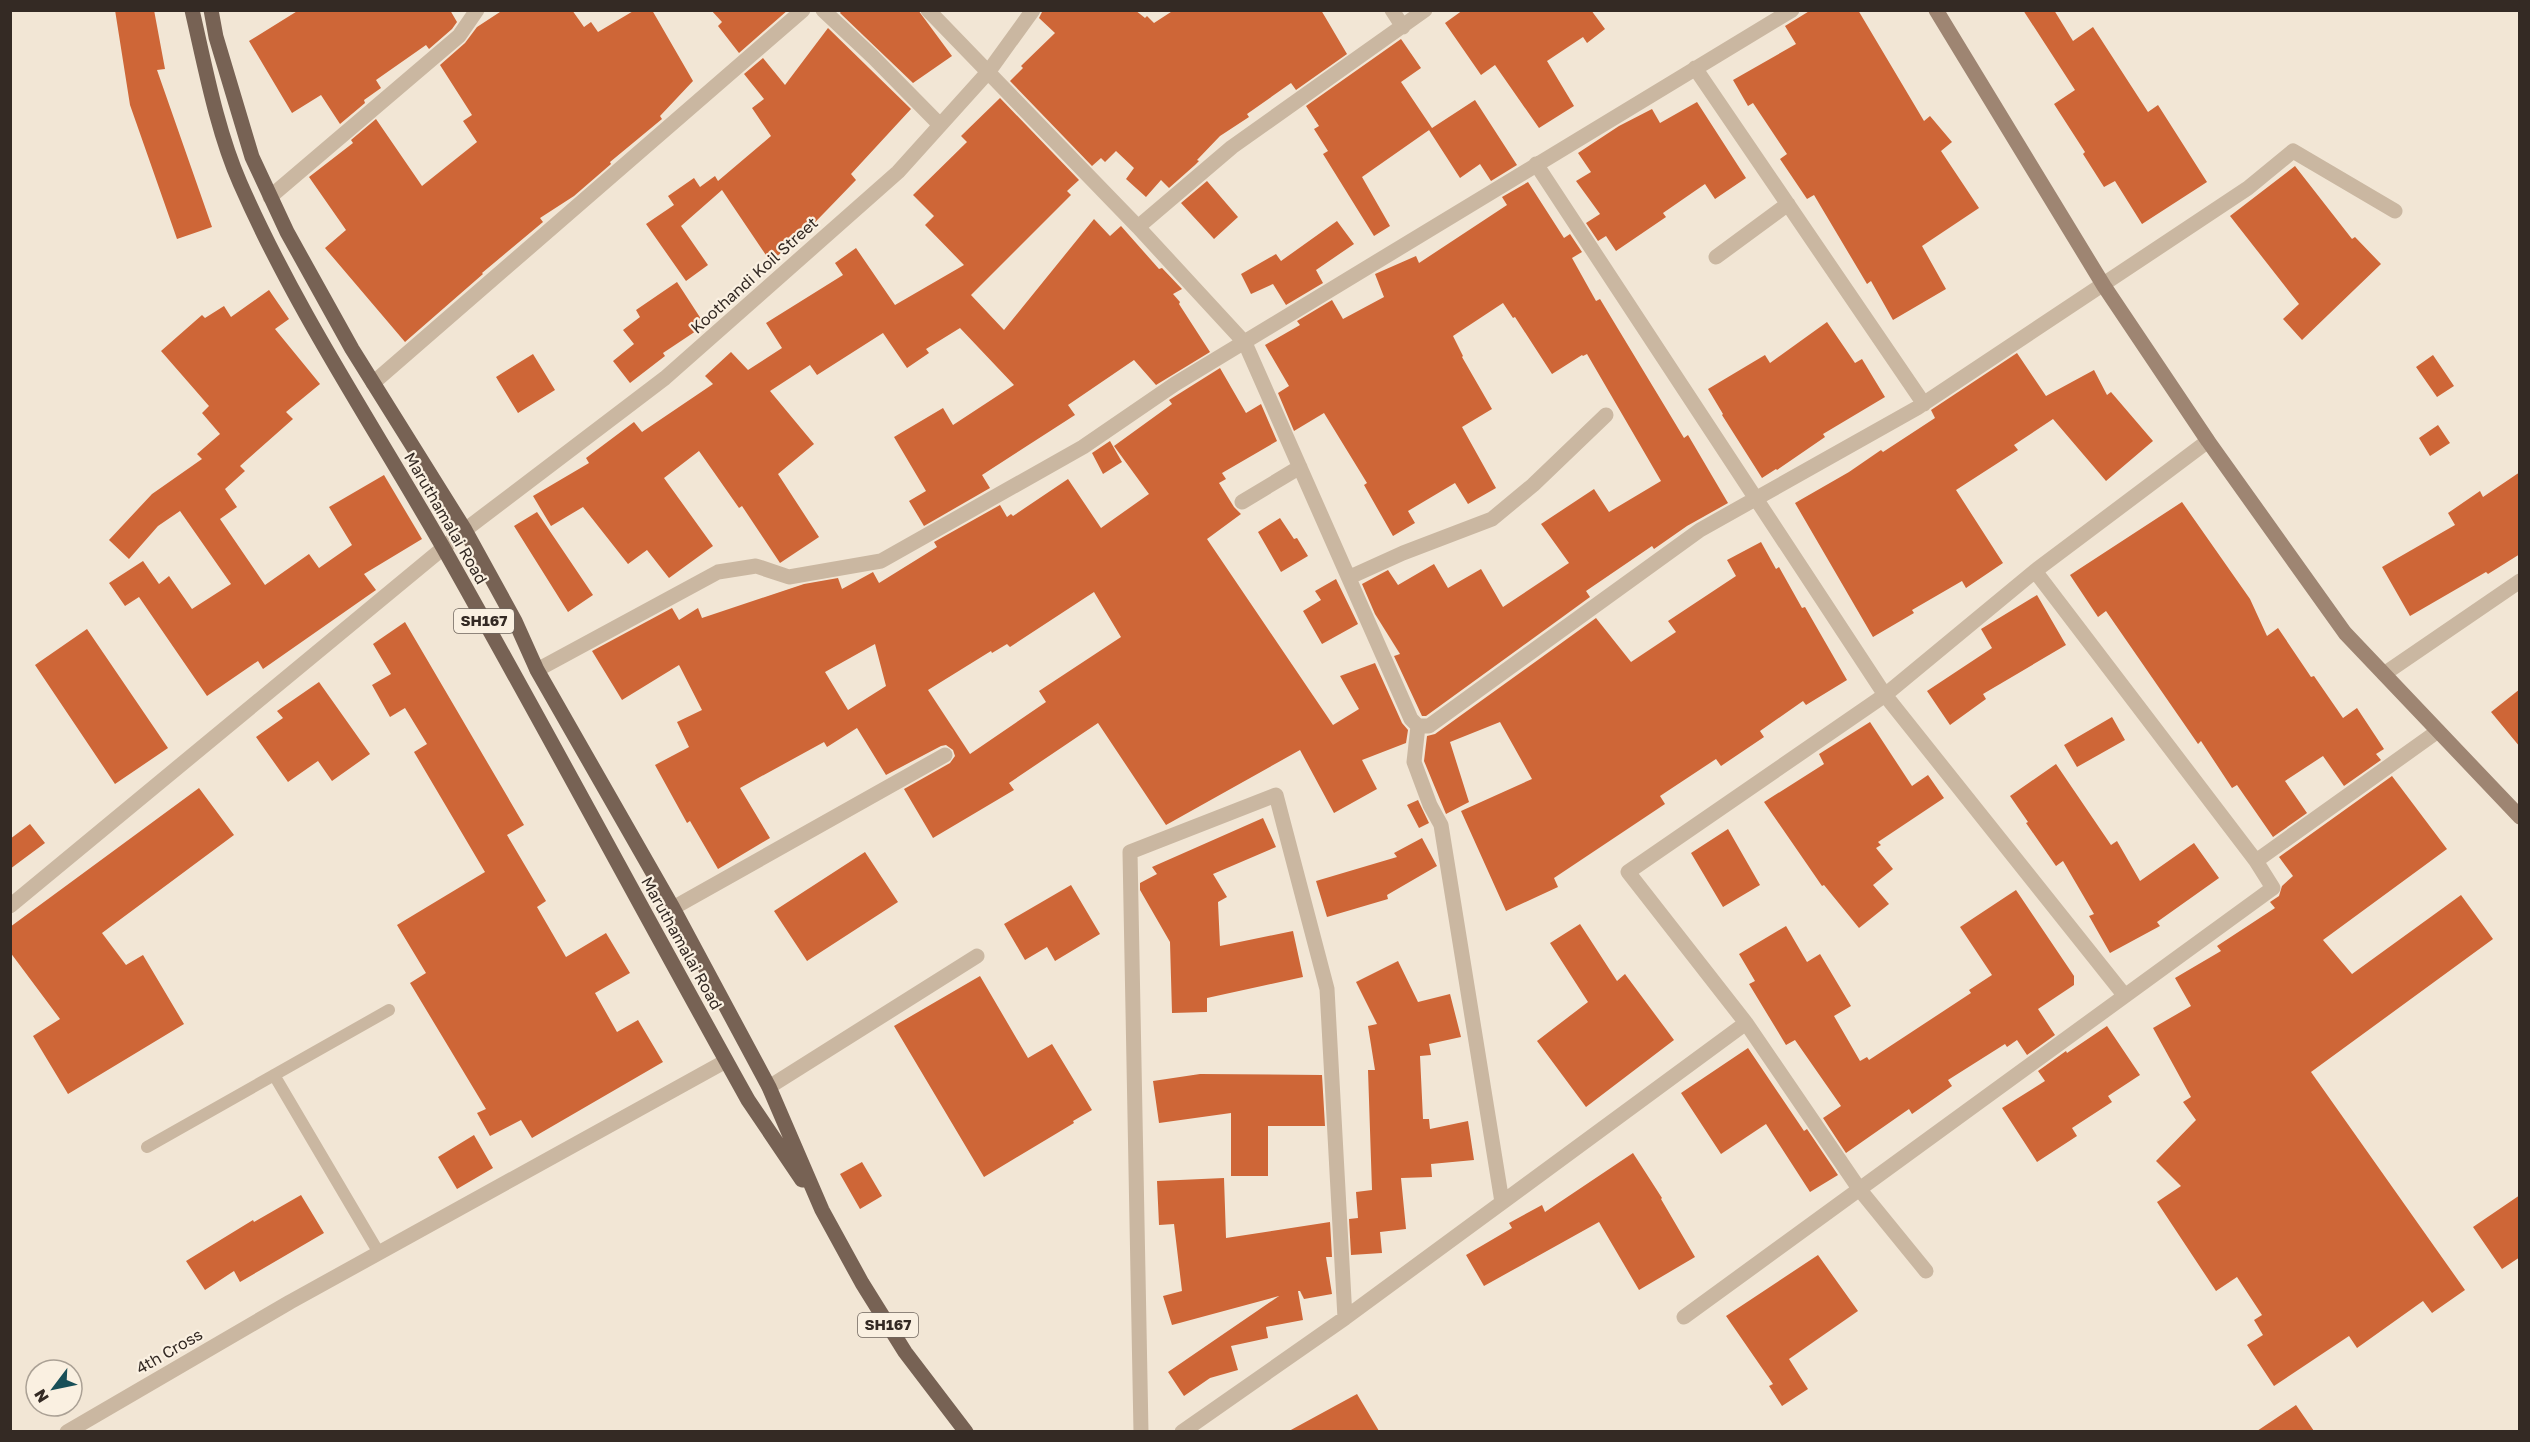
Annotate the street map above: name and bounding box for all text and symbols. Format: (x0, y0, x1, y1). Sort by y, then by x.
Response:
street label: Koothandi Koil Street (686, 213, 822, 337)
street label: Maruthamalai Road (400, 449, 492, 587)
road number: SH167 (454, 609, 514, 633)
street label: Maruthamalai Road (637, 873, 727, 1013)
road number: SH167 (858, 1313, 918, 1337)
street label: 4th Cross (132, 1324, 206, 1378)
north arrow (24, 1358, 84, 1418)
text: N (30, 1385, 53, 1406)

